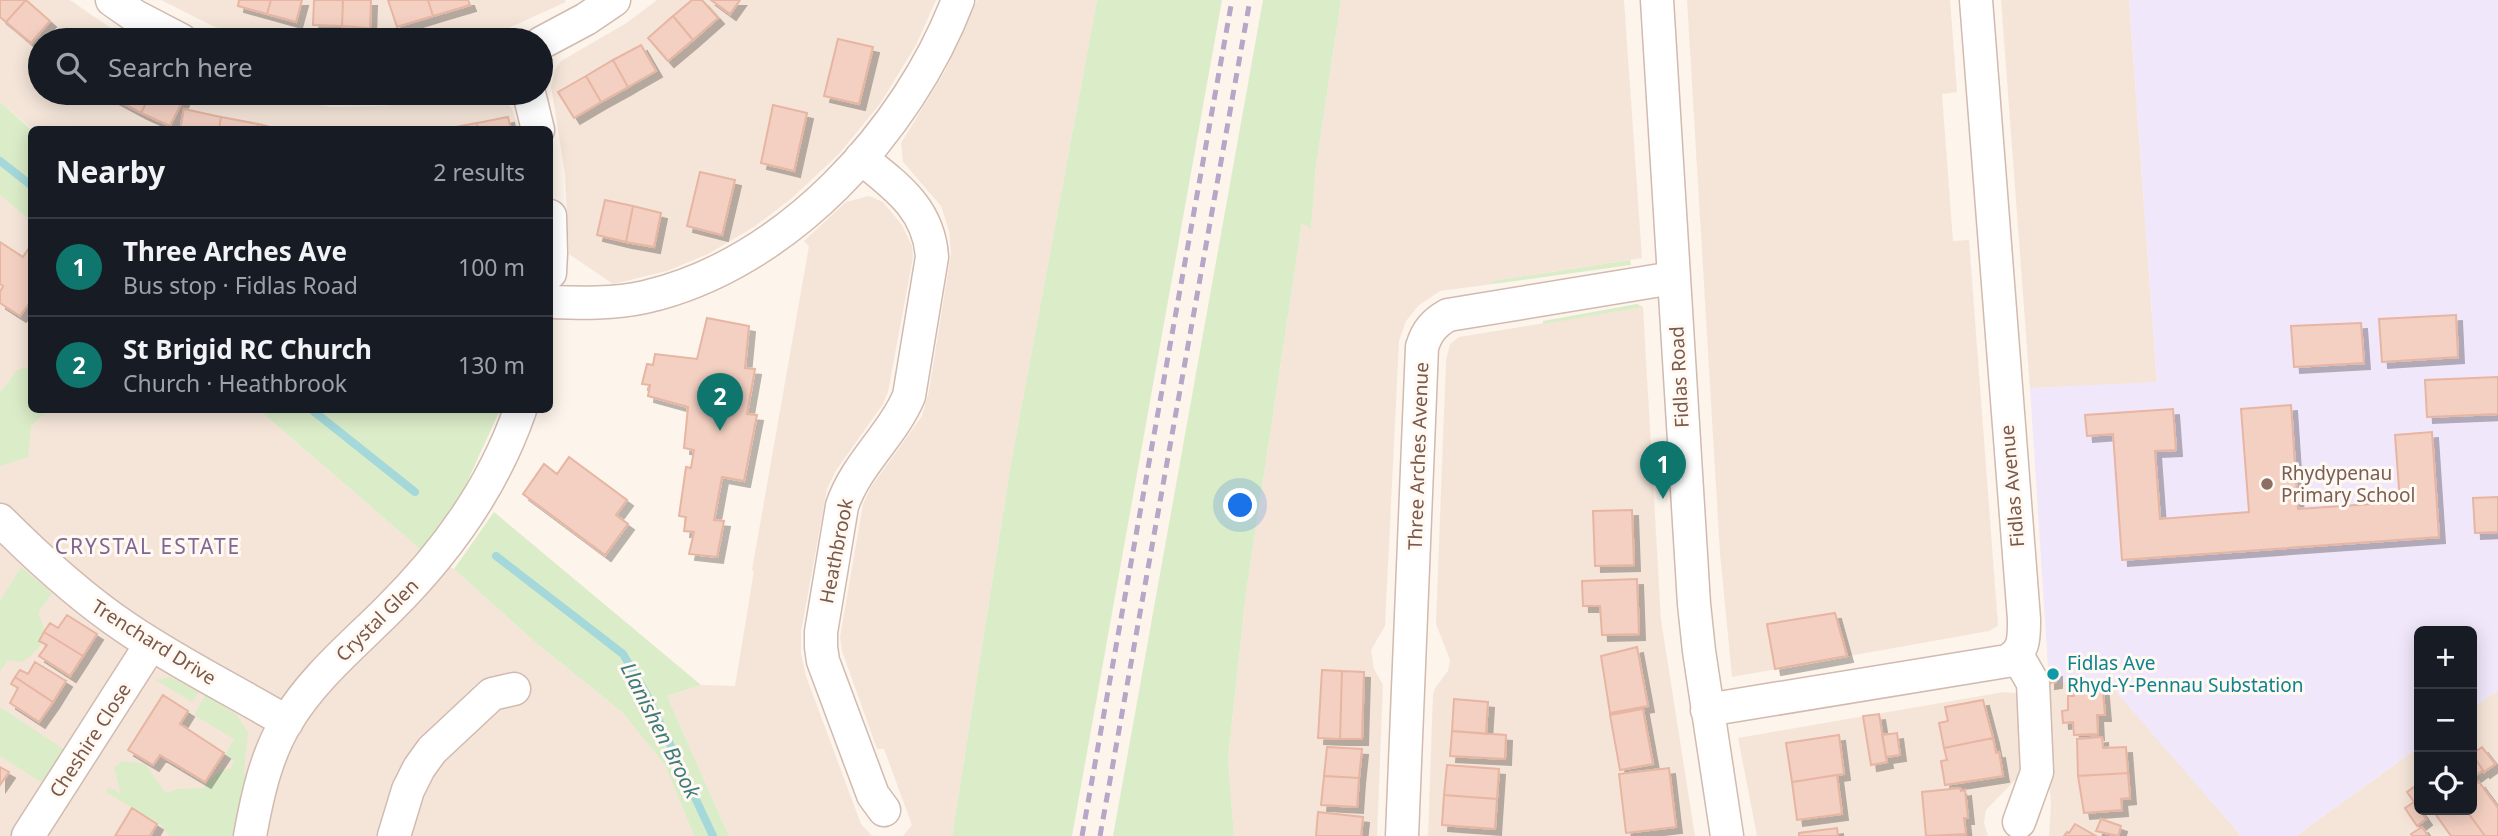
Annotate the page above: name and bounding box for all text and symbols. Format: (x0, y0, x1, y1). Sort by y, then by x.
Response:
search box (28, 28, 553, 105)
icon: search (52, 48, 90, 86)
text: Search here (108, 49, 253, 85)
text: Nearby (56, 151, 165, 192)
text: 2 results (433, 156, 525, 188)
text: Three Arches Ave (123, 233, 347, 269)
text: 1 (72, 251, 86, 283)
text: 100 m (458, 251, 525, 283)
text: Bus stop · Fidlas Road (123, 269, 358, 301)
street label: Fidlas Road (1663, 326, 1695, 428)
text: St Brigid RC Church (123, 331, 372, 367)
text: 2 (72, 349, 86, 381)
text: 130 m (458, 349, 525, 381)
street label: Three Arches Avenue (1402, 362, 1434, 550)
text: Church · Heathbrook (123, 367, 347, 399)
pin: 2 (697, 373, 743, 431)
street label: Fidlas Avenue (1994, 424, 2030, 548)
pin: 1 (1640, 441, 1686, 499)
place label: Rhydypenau Primary School (2281, 460, 2415, 508)
marker: Rhydypenau Primary School (2259, 476, 2275, 492)
your location (1223, 488, 1257, 522)
street label: Heathbrook (813, 496, 859, 606)
district label: CRYSTAL ESTATE (55, 532, 241, 560)
street label: Crystal Glen (330, 573, 424, 667)
street label: Trenchard Drive (87, 593, 221, 691)
map controls (2414, 626, 2477, 815)
button: + (2414, 626, 2477, 689)
place label: Fidlas Ave Rhyd-Y-Pennau Substation (2067, 650, 2303, 698)
water label: Llanishen Brook (615, 657, 708, 804)
marker: Fidlas Ave Rhyd-Y-Pennau Substation (2045, 666, 2061, 682)
street label: Cheshire Close (43, 678, 137, 802)
button: − (2414, 689, 2477, 752)
button: locate (2414, 752, 2477, 815)

